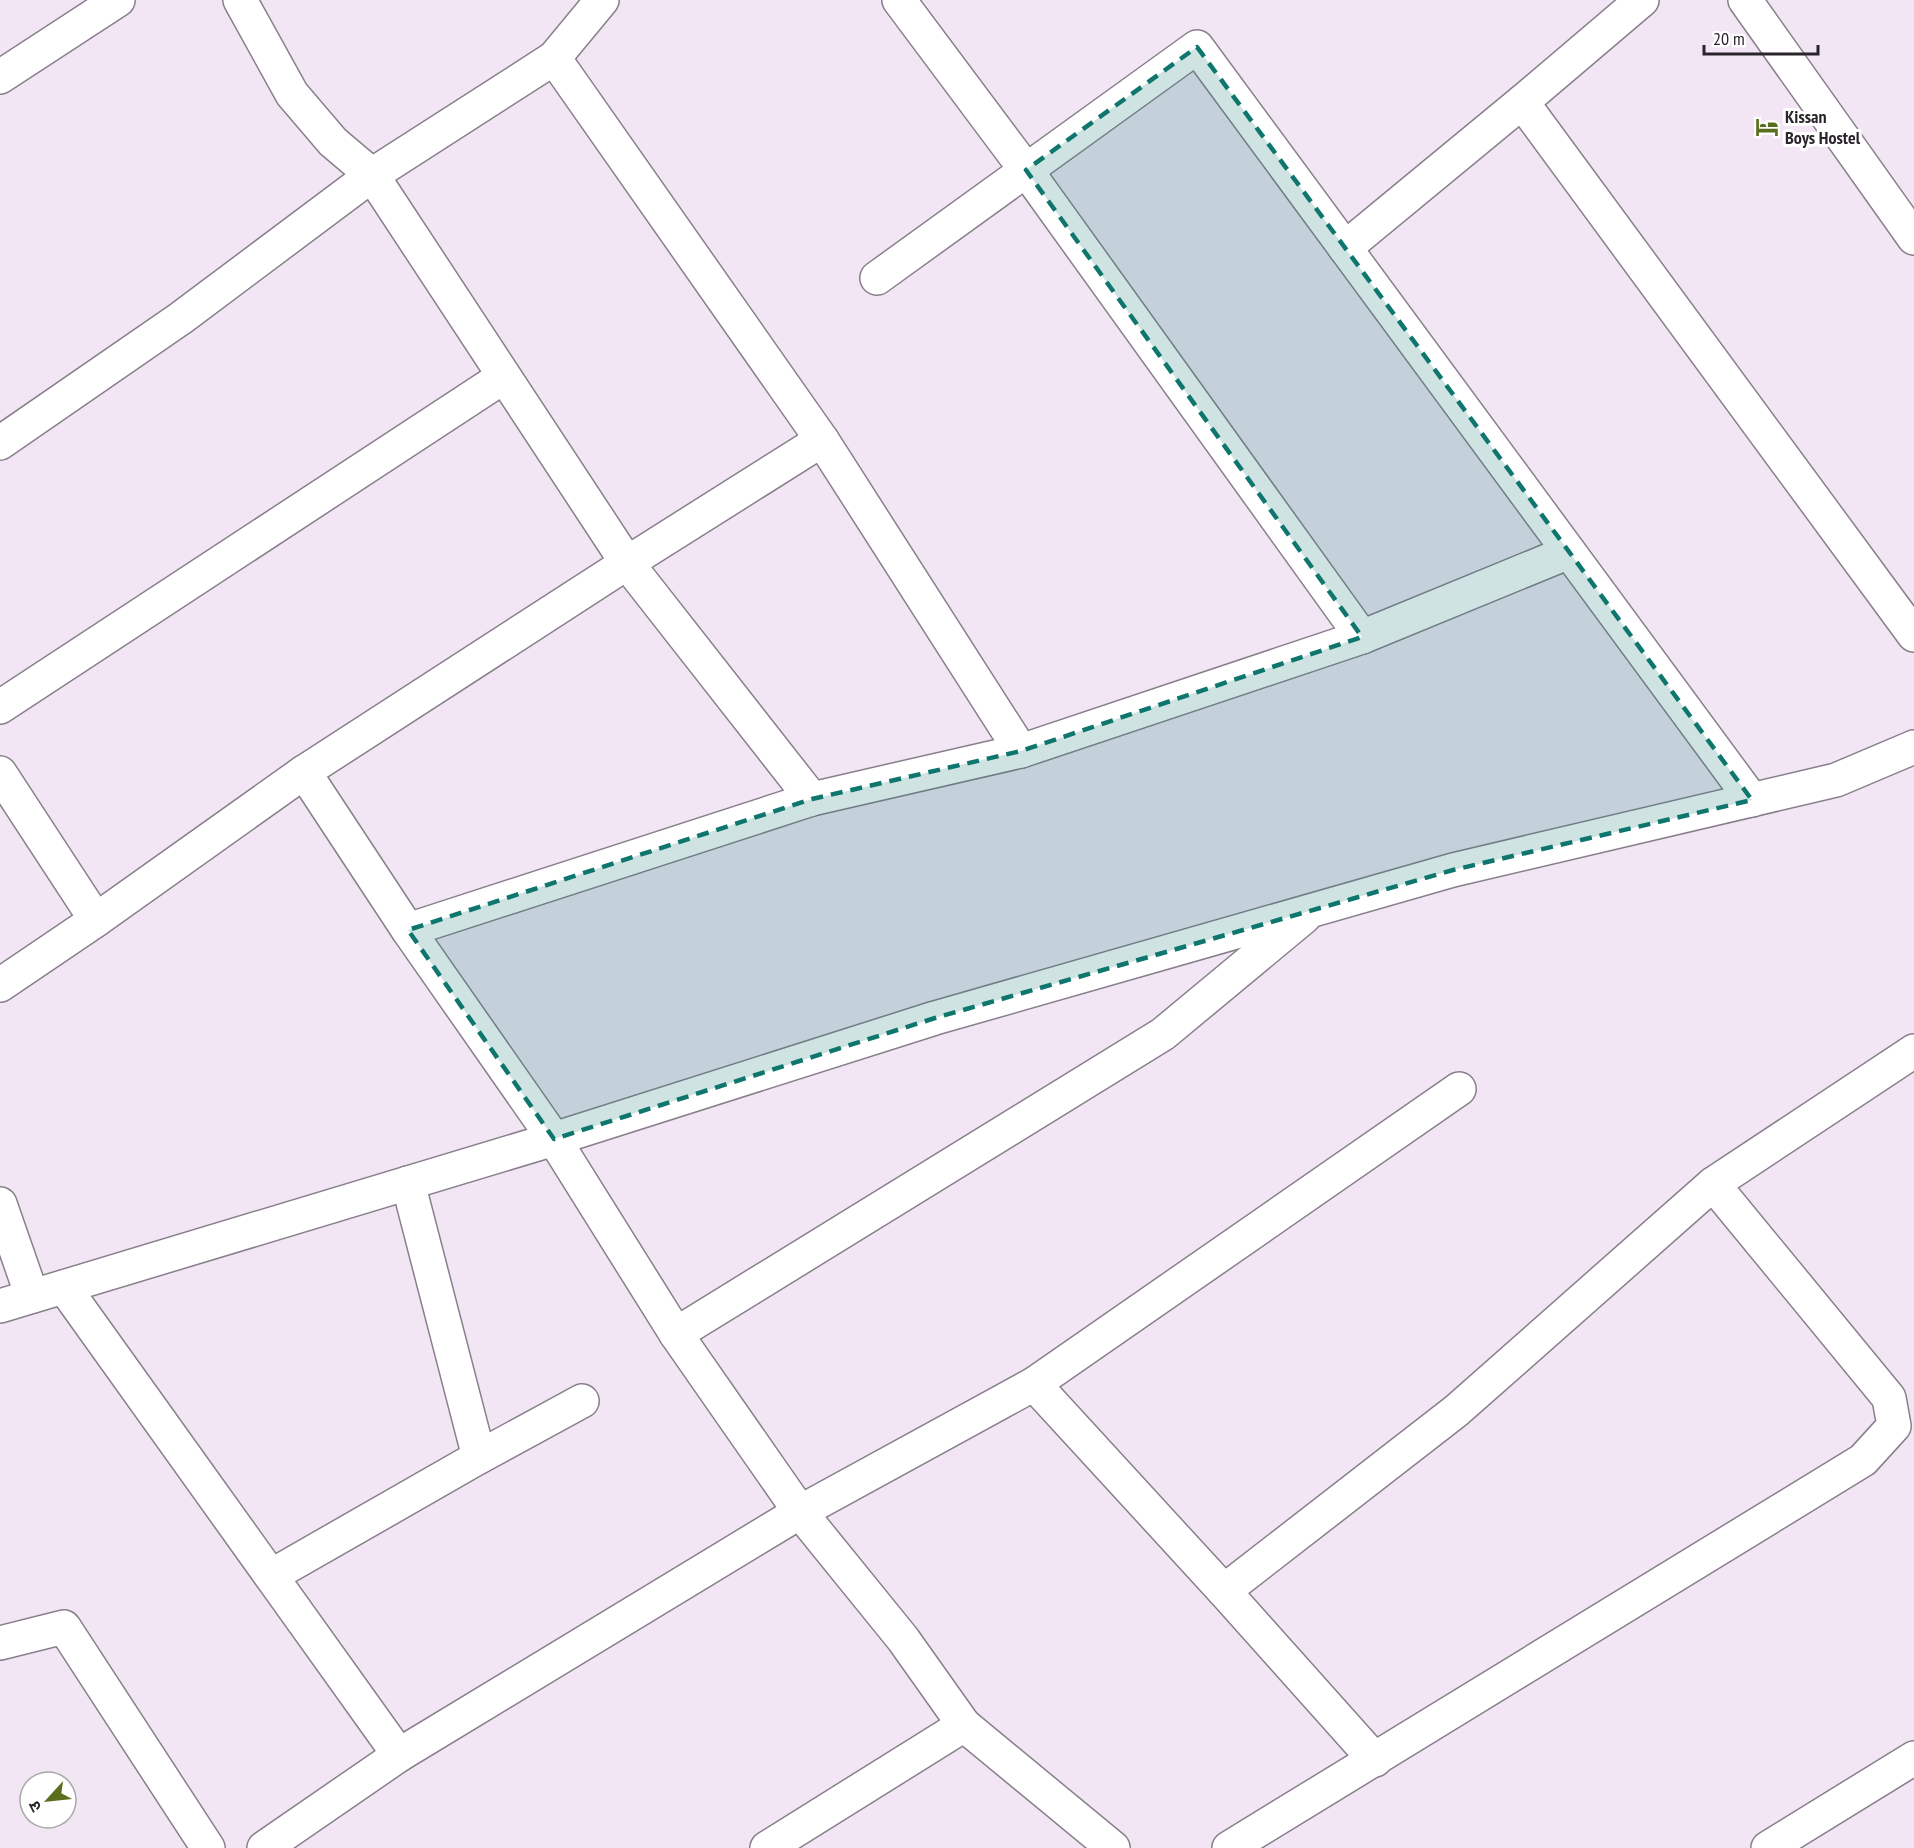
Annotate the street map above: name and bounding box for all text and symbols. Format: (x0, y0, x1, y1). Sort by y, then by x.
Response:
scale bar (1704, 18, 1818, 56)
text: 20 m (1713, 27, 1745, 50)
place label: Kissan Boys Hostel (1785, 105, 1861, 149)
hotel icon: Kissan Boys Hostel (1754, 114, 1780, 140)
north arrow (18, 1770, 78, 1830)
text: उ (23, 1798, 46, 1816)

